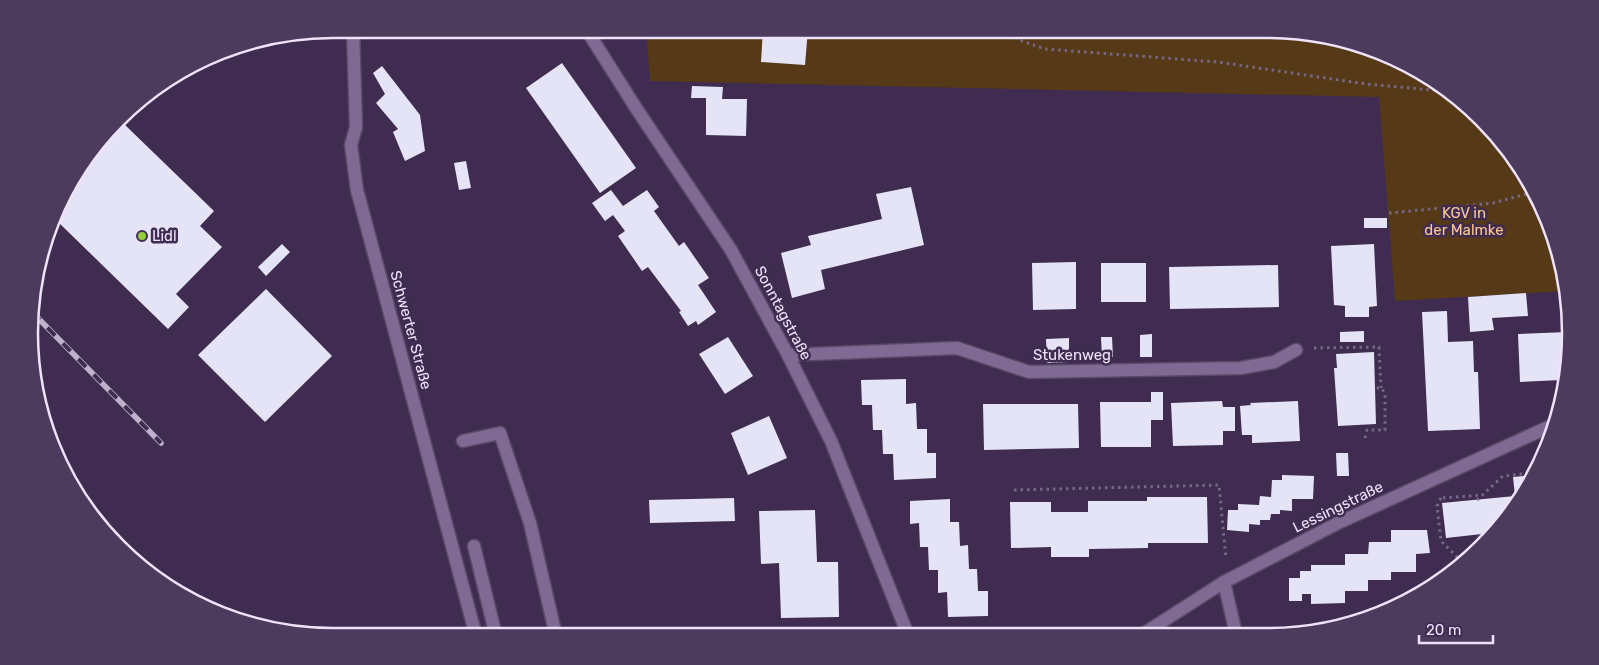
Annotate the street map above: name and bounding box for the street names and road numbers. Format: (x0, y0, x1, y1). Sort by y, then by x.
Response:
street label: Sonntagstraße (751, 263, 815, 363)
street label: Schwerter Straße (386, 269, 436, 391)
street label: Stukenweg (1033, 346, 1111, 364)
street label: Lessingstraße (1290, 477, 1386, 537)

